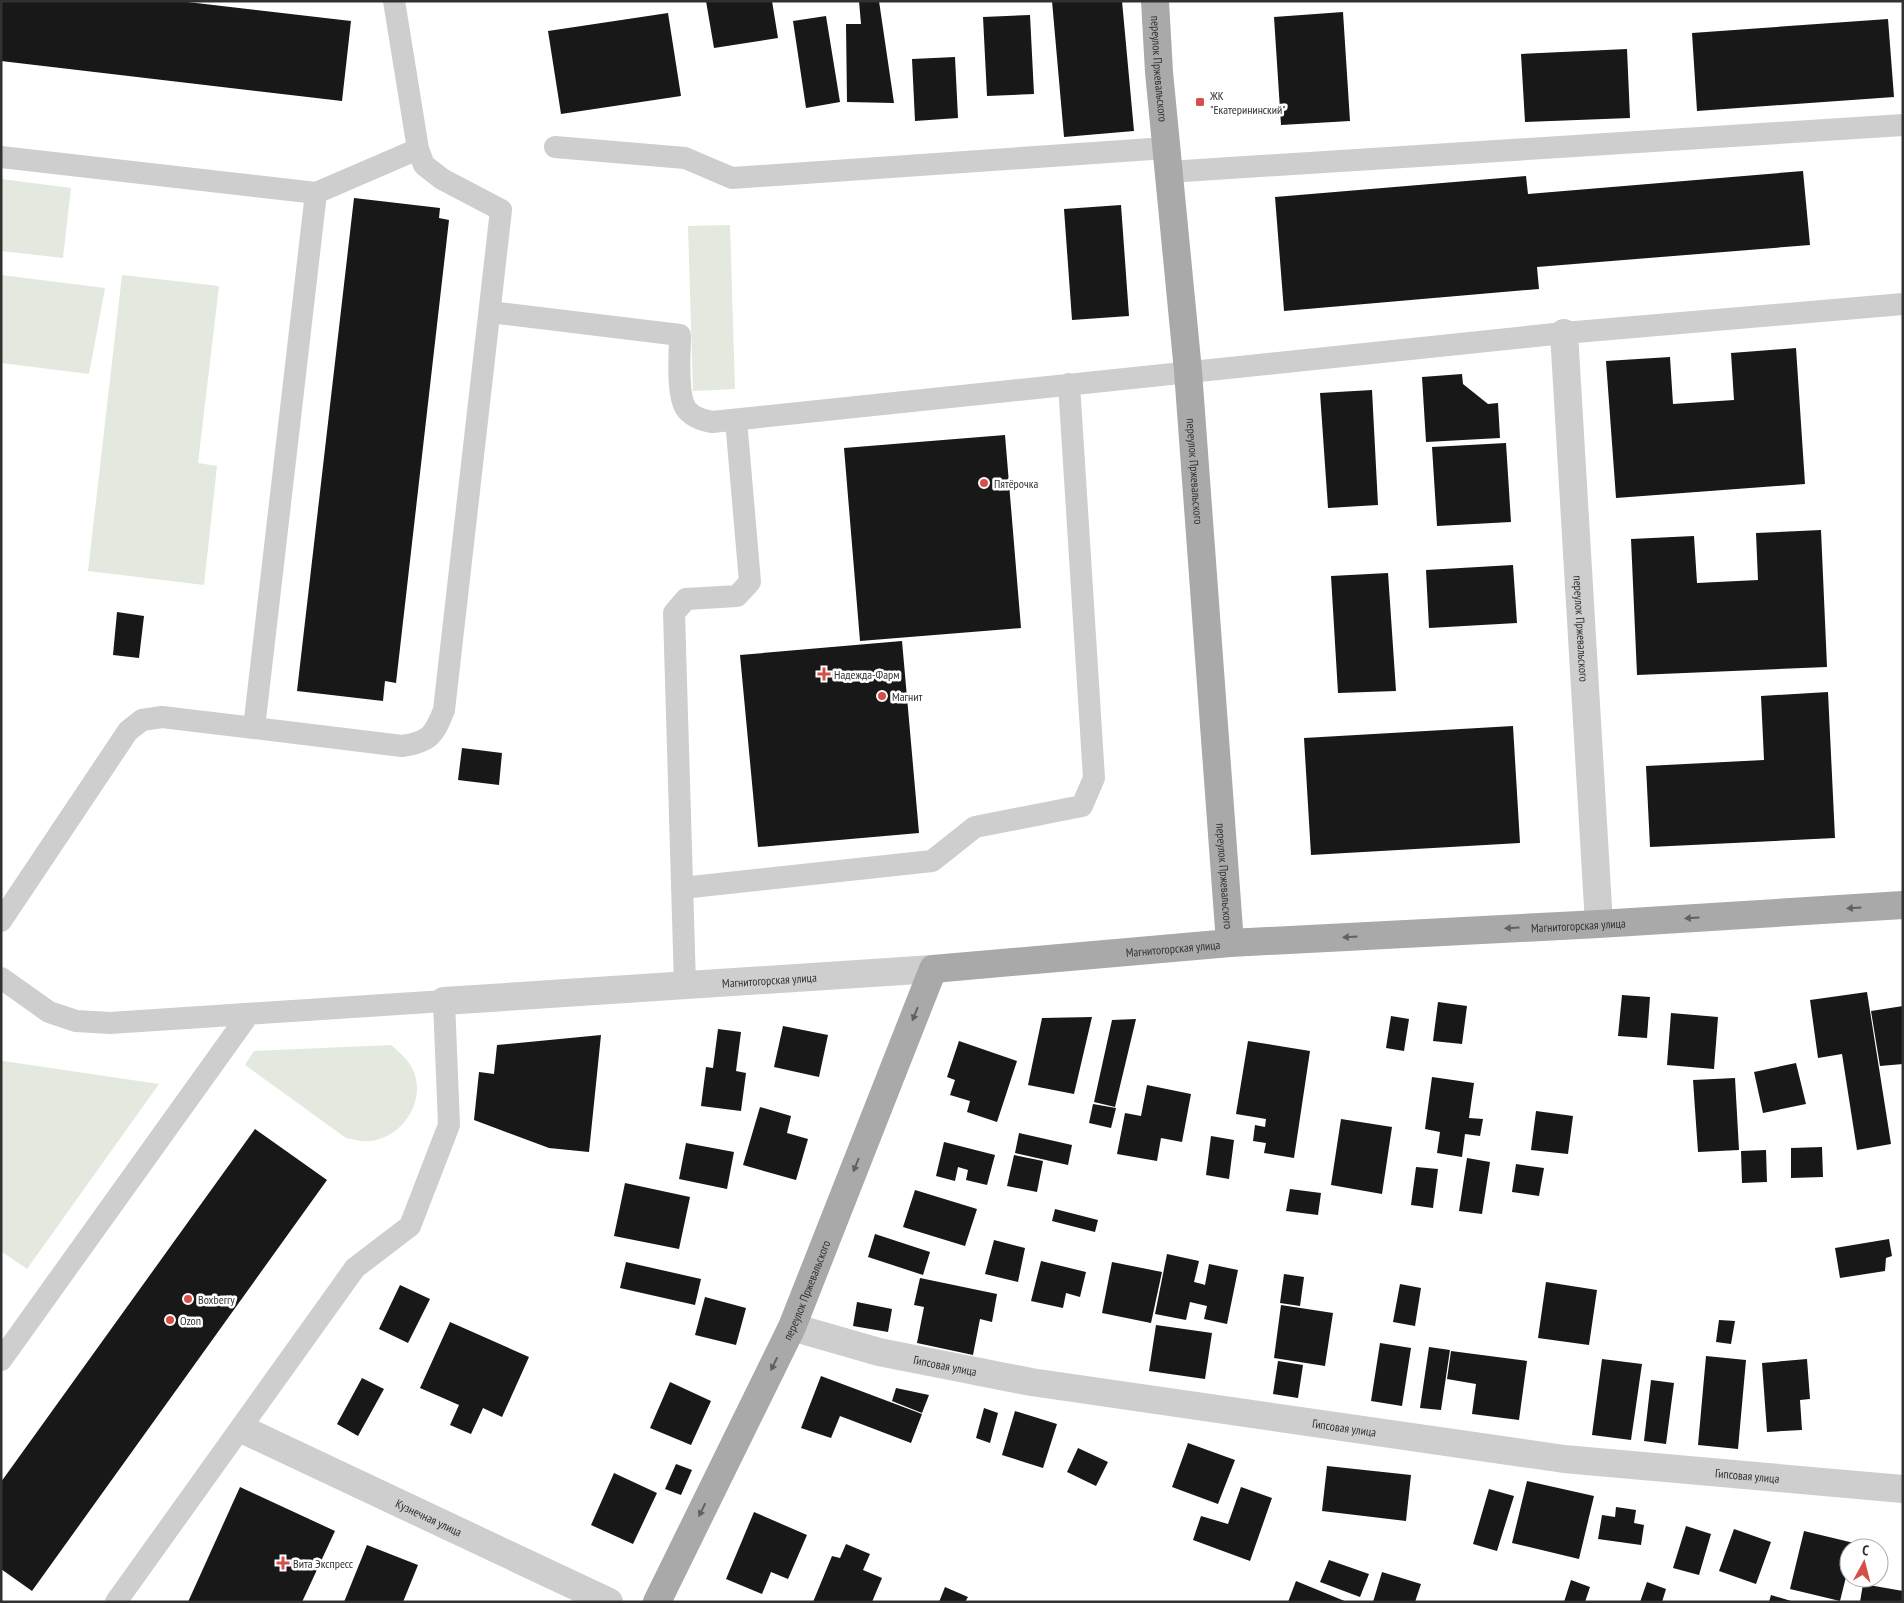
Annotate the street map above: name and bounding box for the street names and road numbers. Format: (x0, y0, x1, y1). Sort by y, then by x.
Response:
street label: переулок Пржевальского (1148, 15, 1171, 123)
street label: переулок Пржевальского (1184, 418, 1207, 525)
street label: переулок Пржевальского (1571, 575, 1592, 682)
street label: переулок Пржевальского (1214, 823, 1236, 930)
street label: Магнитогорская улица (1531, 915, 1626, 935)
street label: Магнитогорская улица (1125, 936, 1221, 960)
street label: Магнитогорская улица (722, 969, 817, 990)
street label: переулок Пржевальского (779, 1238, 833, 1342)
street label: Гипсовая улица (912, 1351, 978, 1379)
street label: Гипсовая улица (1311, 1415, 1377, 1439)
street label: Гипсовая улица (1715, 1465, 1780, 1486)
street label: Кузнечная улица (393, 1495, 465, 1539)

